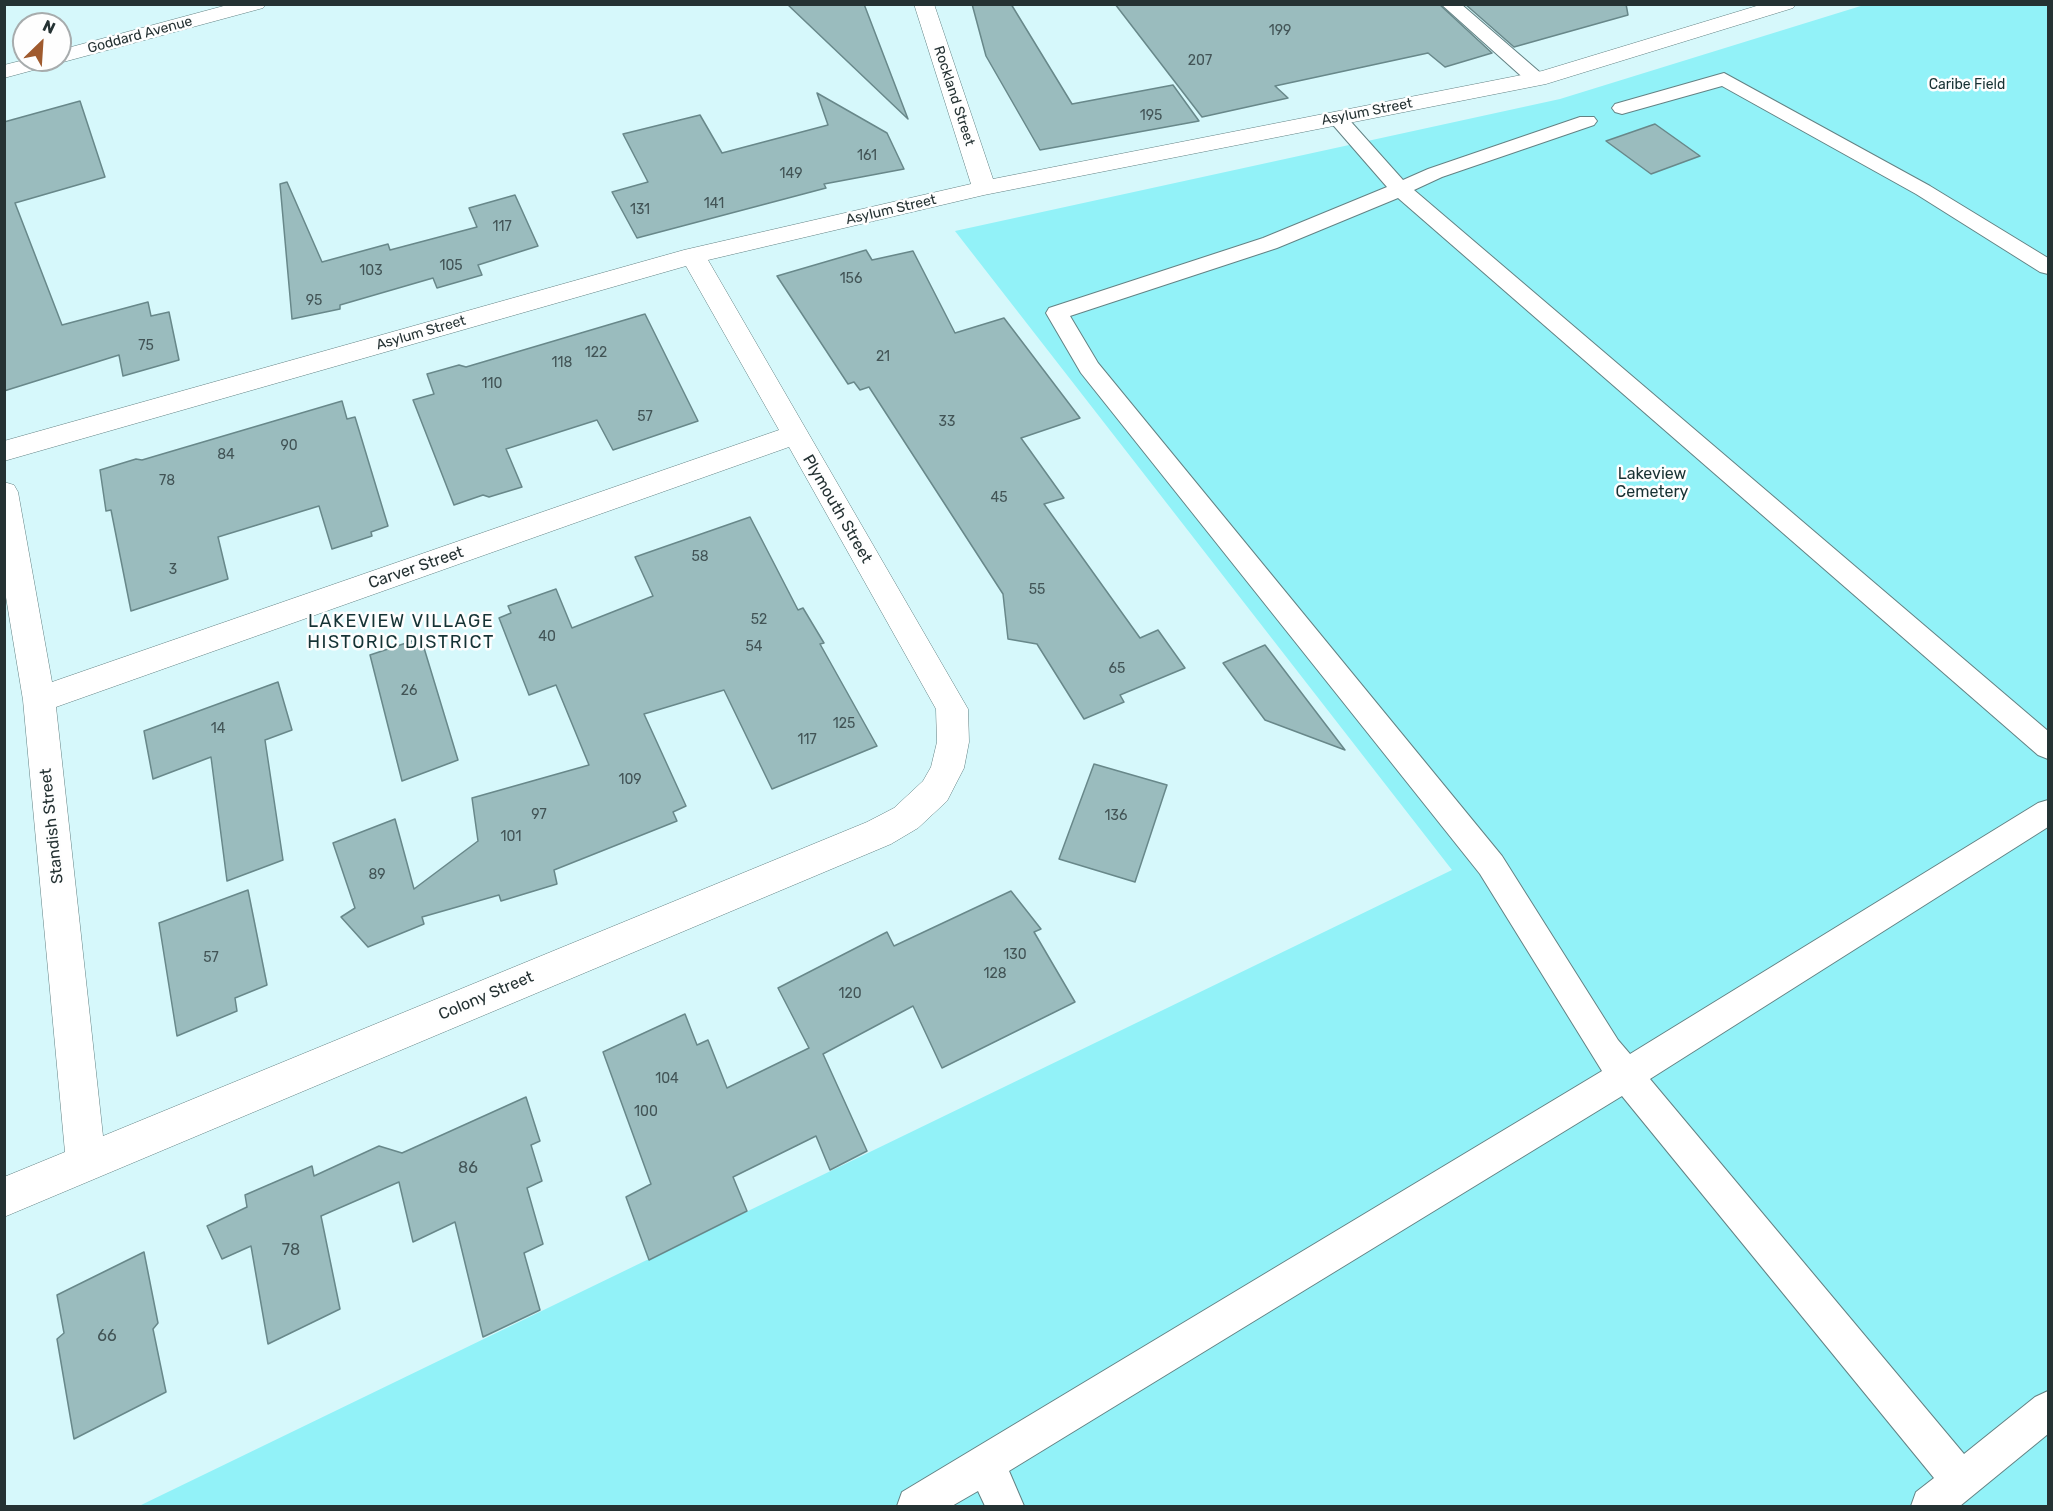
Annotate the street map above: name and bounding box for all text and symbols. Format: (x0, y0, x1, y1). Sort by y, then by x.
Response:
north arrow (12, 12, 72, 72)
street label: Goddard Avenue (86, 13, 194, 57)
text: N (40, 16, 58, 38)
house number: 199 (1269, 23, 1291, 39)
street label: Rockland Street (930, 44, 978, 148)
house number: 207 (1188, 53, 1212, 69)
park label: Caribe Field (1929, 77, 2005, 93)
street label: Asylum Street (1320, 95, 1414, 129)
house number: 195 (1140, 108, 1162, 124)
house number: 161 (857, 148, 877, 164)
house number: 149 (780, 166, 802, 182)
street label: Asylum Street (844, 191, 938, 229)
house number: 141 (704, 196, 724, 212)
house number: 131 (630, 202, 650, 218)
house number: 117 (492, 219, 512, 235)
house number: 105 (439, 258, 463, 274)
house number: 103 (359, 263, 383, 279)
house number: 156 (840, 271, 862, 287)
house number: 95 (306, 293, 322, 309)
street label: Asylum Street (374, 312, 468, 354)
house number: 75 (138, 338, 154, 354)
house number: 122 (585, 345, 607, 361)
house number: 21 (876, 349, 890, 365)
house number: 118 (552, 355, 572, 371)
house number: 110 (482, 376, 502, 392)
house number: 57 (637, 409, 653, 425)
house number: 33 (939, 414, 955, 430)
house number: 90 (280, 438, 298, 454)
house number: 84 (217, 447, 235, 463)
street label: Plymouth Street (798, 451, 876, 567)
park label: Lakeview Cemetery (1616, 464, 1688, 502)
house number: 78 (159, 473, 175, 489)
house number: 45 (990, 490, 1008, 506)
street label: Carver Street (366, 543, 466, 593)
house number: 58 (691, 549, 709, 565)
house number: 3 (169, 562, 177, 578)
house number: 55 (1029, 582, 1045, 598)
district label: LAKEVIEW VILLAGE HISTORIC DISTRICT (307, 611, 495, 654)
house number: 52 (751, 612, 767, 628)
house number: 40 (538, 629, 556, 645)
house number: 54 (745, 639, 763, 655)
house number: 65 (1109, 661, 1125, 677)
house number: 26 (401, 683, 417, 699)
house number: 125 (833, 716, 855, 732)
house number: 14 (211, 721, 225, 737)
house number: 117 (797, 732, 817, 748)
street label: Standish Street (36, 767, 68, 885)
house number: 109 (618, 772, 642, 788)
house number: 97 (531, 807, 547, 823)
house number: 136 (1105, 808, 1127, 824)
house number: 101 (501, 829, 521, 845)
house number: 89 (368, 867, 386, 883)
house number: 130 (1003, 947, 1027, 963)
house number: 57 (203, 950, 219, 966)
house number: 128 (983, 966, 1007, 982)
street label: Colony Street (436, 967, 536, 1025)
house number: 120 (838, 986, 862, 1002)
house number: 104 (655, 1071, 679, 1087)
house number: 100 (634, 1104, 658, 1120)
house number: 86 (458, 1158, 478, 1178)
house number: 78 (282, 1240, 300, 1260)
house number: 66 (97, 1326, 117, 1346)

